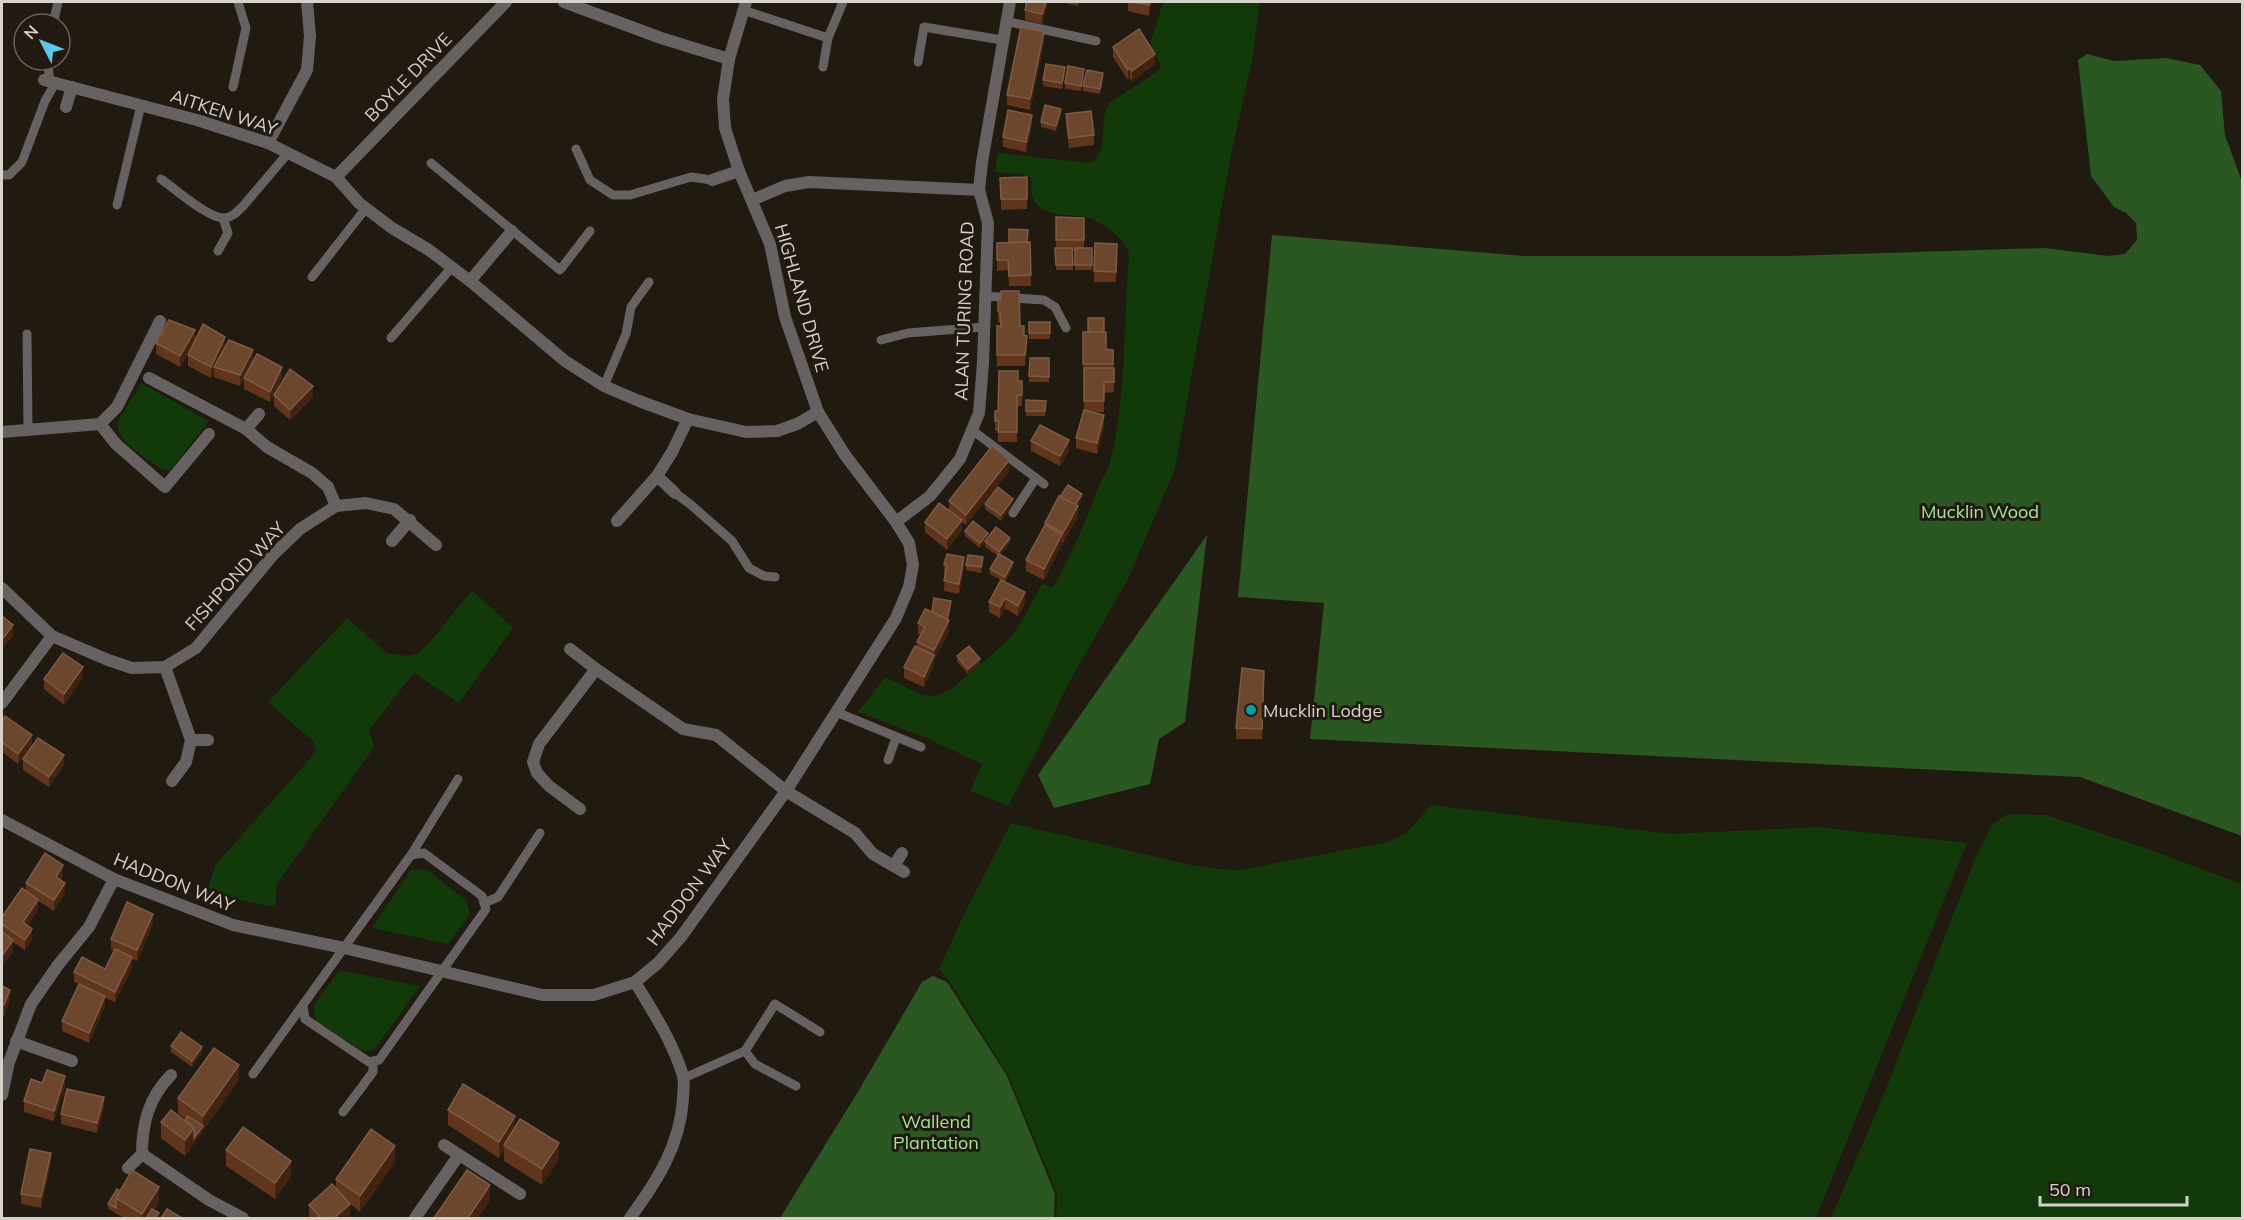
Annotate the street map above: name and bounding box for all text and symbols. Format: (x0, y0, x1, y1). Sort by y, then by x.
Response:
north arrow (12, 12, 72, 72)
text: N (19, 21, 42, 43)
street label: BOYLE DRIVE (360, 28, 456, 126)
street label: AITKEN WAY (168, 84, 281, 140)
street label: HIGHLAND DRIVE (770, 221, 834, 375)
street label: ALAN TURING ROAD (949, 221, 979, 401)
park label: Mucklin Wood (1921, 500, 2039, 523)
street label: FISHPOND WAY (180, 516, 291, 635)
place label: Mucklin Lodge (1263, 699, 1382, 722)
marker: Mucklin Lodge (1244, 703, 1258, 717)
street label: HADDON WAY (641, 833, 737, 950)
street label: HADDON WAY (110, 847, 239, 917)
park label: Wallend Plantation (893, 1110, 979, 1154)
scale bar (2040, 1169, 2187, 1207)
text: 50 m (2049, 1178, 2091, 1201)

